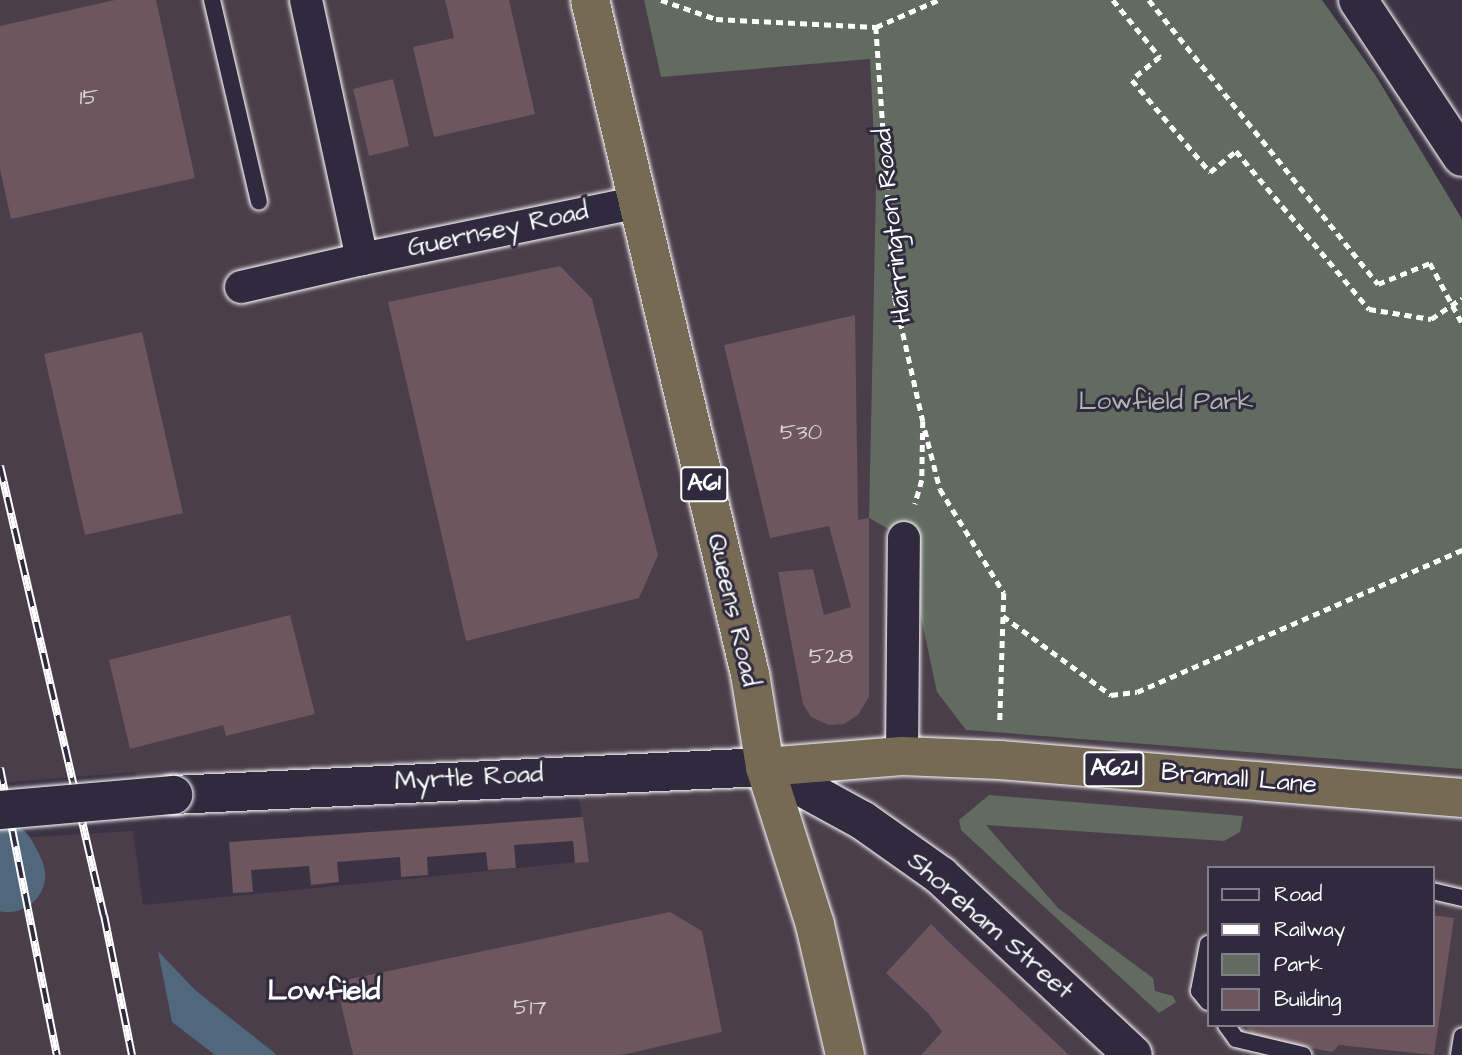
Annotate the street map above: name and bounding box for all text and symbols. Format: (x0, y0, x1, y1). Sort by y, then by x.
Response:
house number: 15 (79, 83, 99, 111)
street label: Harrington Road (867, 127, 919, 325)
street label: Guernsey Road (405, 196, 591, 264)
park label: Lowfield Park (1078, 386, 1254, 418)
house number: 530 (780, 418, 822, 446)
road number: A61 (680, 463, 728, 504)
street label: Queens Road (700, 530, 766, 690)
house number: 528 (809, 642, 853, 670)
road number: A621 (1082, 748, 1146, 790)
street label: Bramall Lane (1160, 757, 1318, 801)
street label: Myrtle Road (394, 759, 544, 797)
street label: Shoreham Street (901, 845, 1079, 1007)
legend (1206, 866, 1434, 1027)
text: Road (1274, 880, 1322, 909)
text: Railway (1274, 915, 1345, 944)
text: Park (1274, 950, 1323, 979)
district label: Lowfield (268, 974, 380, 1008)
text: Building (1274, 985, 1341, 1014)
house number: 517 (513, 993, 547, 1021)

